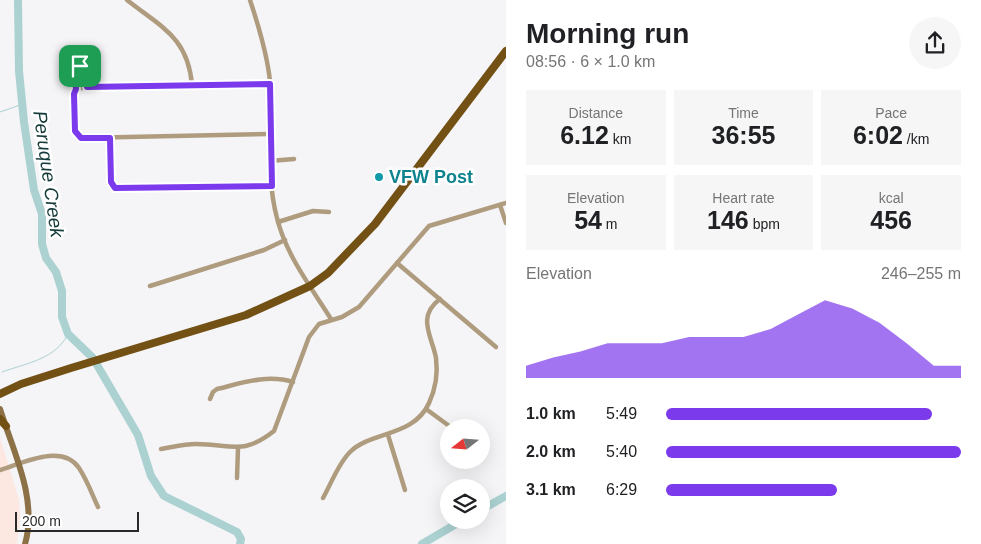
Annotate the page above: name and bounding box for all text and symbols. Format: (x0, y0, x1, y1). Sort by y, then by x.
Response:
button: share (909, 17, 961, 69)
text: Morning run (526, 18, 689, 49)
pin (59, 45, 101, 87)
icon: arrive (66, 52, 94, 80)
text: 08:56 · 6 × 1.0 km (526, 53, 655, 70)
text: Distance (569, 105, 623, 121)
text: Time (728, 105, 759, 121)
text: Pace (875, 105, 907, 121)
water label: Peruque Creek (29, 109, 68, 240)
text: 6.12 (560, 121, 609, 149)
text: 36:55 (712, 121, 775, 149)
text: 6:02 (853, 121, 903, 149)
text: km (609, 131, 631, 147)
text: /km (903, 131, 929, 147)
place label: VFW Post (389, 167, 473, 187)
marker: VFW Post (373, 171, 385, 183)
text: Elevation (567, 190, 625, 206)
text: Heart rate (712, 190, 775, 206)
text: kcal (879, 190, 904, 206)
text: 54 (574, 206, 602, 234)
text: 146 (707, 206, 749, 234)
text: 456 (870, 206, 912, 234)
text: m (602, 216, 618, 232)
text: bpm (749, 216, 780, 232)
text: Elevation (526, 265, 592, 282)
text: 246–255 m (881, 265, 961, 282)
text: 1.0 km (526, 405, 576, 422)
text: 5:49 (606, 405, 637, 422)
north arrow (440, 419, 490, 469)
map controls (440, 419, 490, 529)
text: 2.0 km (526, 443, 576, 460)
text: 5:40 (606, 443, 637, 460)
button: layers (440, 479, 490, 529)
text: 3.1 km (526, 481, 576, 498)
text: 6:29 (606, 481, 637, 498)
scale bar (15, 509, 139, 532)
text: 200 m (22, 513, 61, 529)

